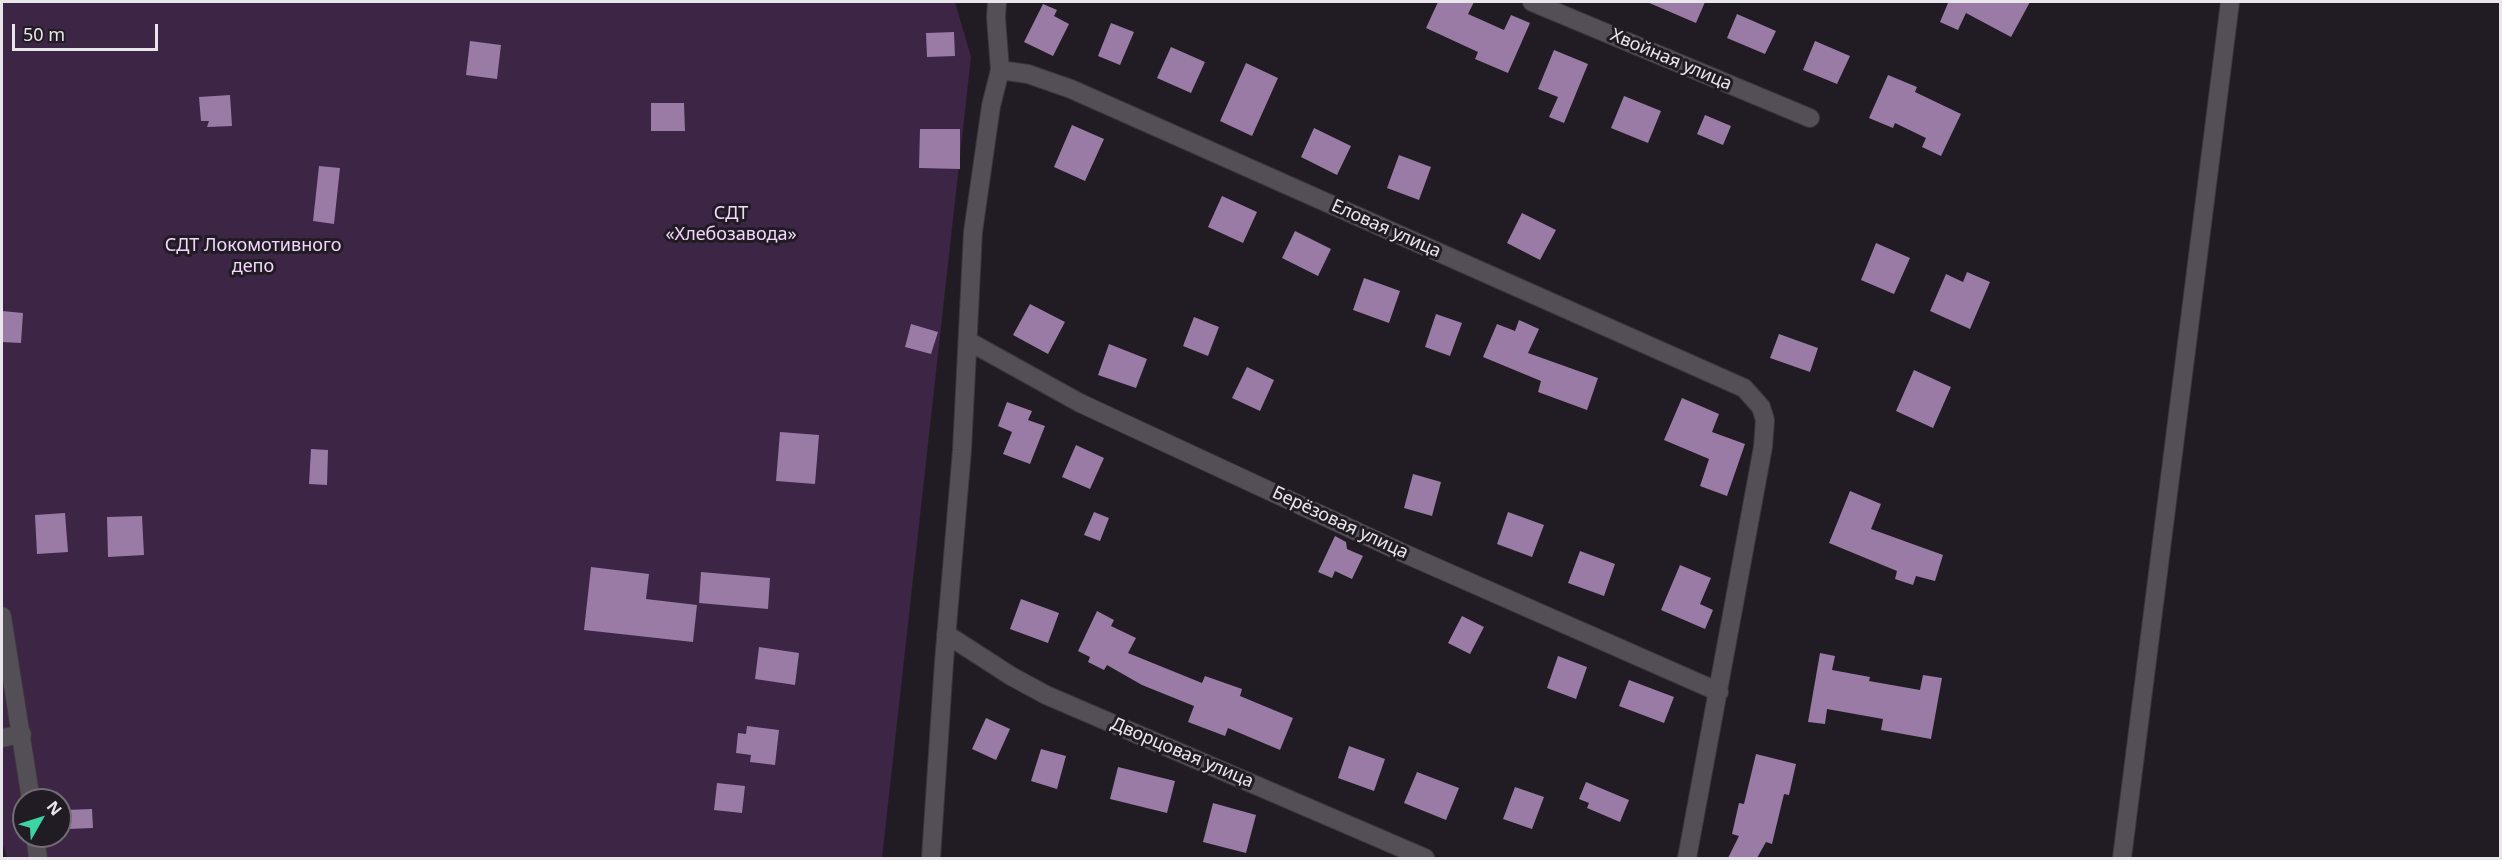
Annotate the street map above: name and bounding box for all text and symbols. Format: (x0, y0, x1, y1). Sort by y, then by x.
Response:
scale bar (15, 12, 160, 50)
text: 50 m (23, 22, 65, 46)
street label: Хвойная улица (1607, 25, 1735, 95)
street label: Еловая улица (1328, 195, 1444, 263)
park label: СДТ «Хлебозавода» (665, 203, 797, 246)
park label: СДТ Локомотивного депо (165, 235, 341, 278)
street label: Берёзовая улица (1269, 482, 1411, 564)
street label: Дворцовая улица (1107, 713, 1257, 793)
north arrow (12, 788, 72, 848)
text: N (42, 796, 67, 820)

